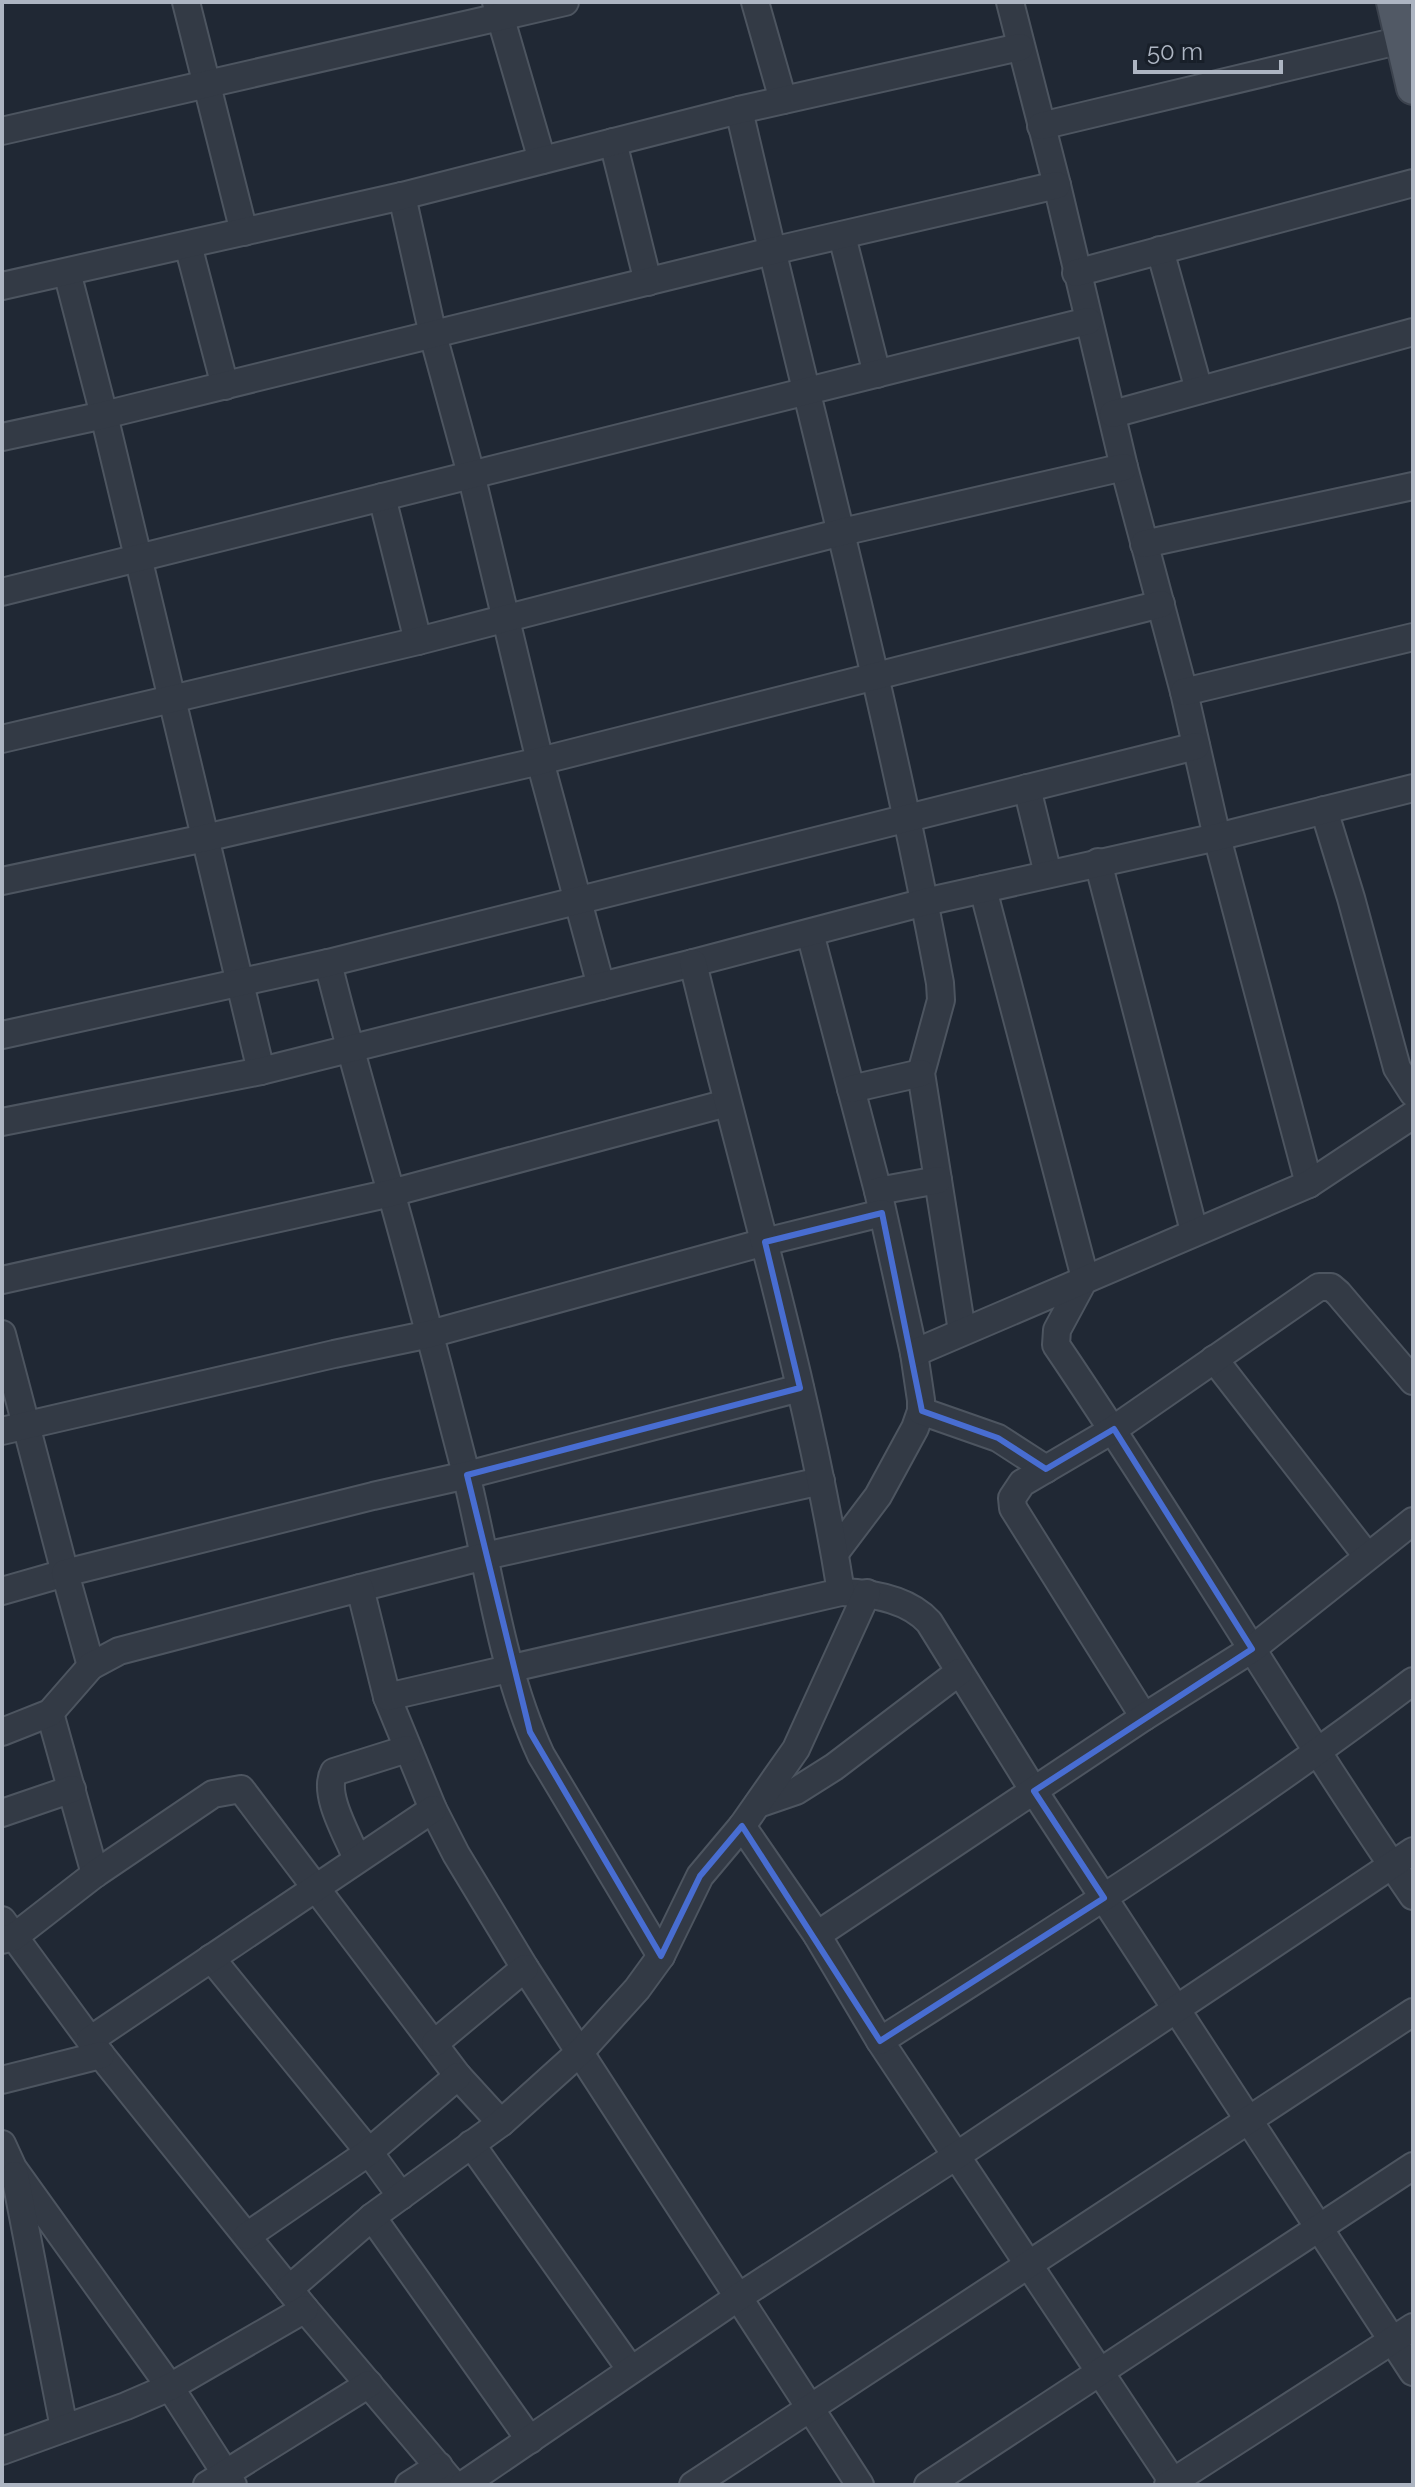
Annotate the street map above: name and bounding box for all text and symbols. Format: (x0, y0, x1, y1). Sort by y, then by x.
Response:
scale bar (1135, 24, 1281, 74)
text: 50 m (1147, 37, 1203, 66)

